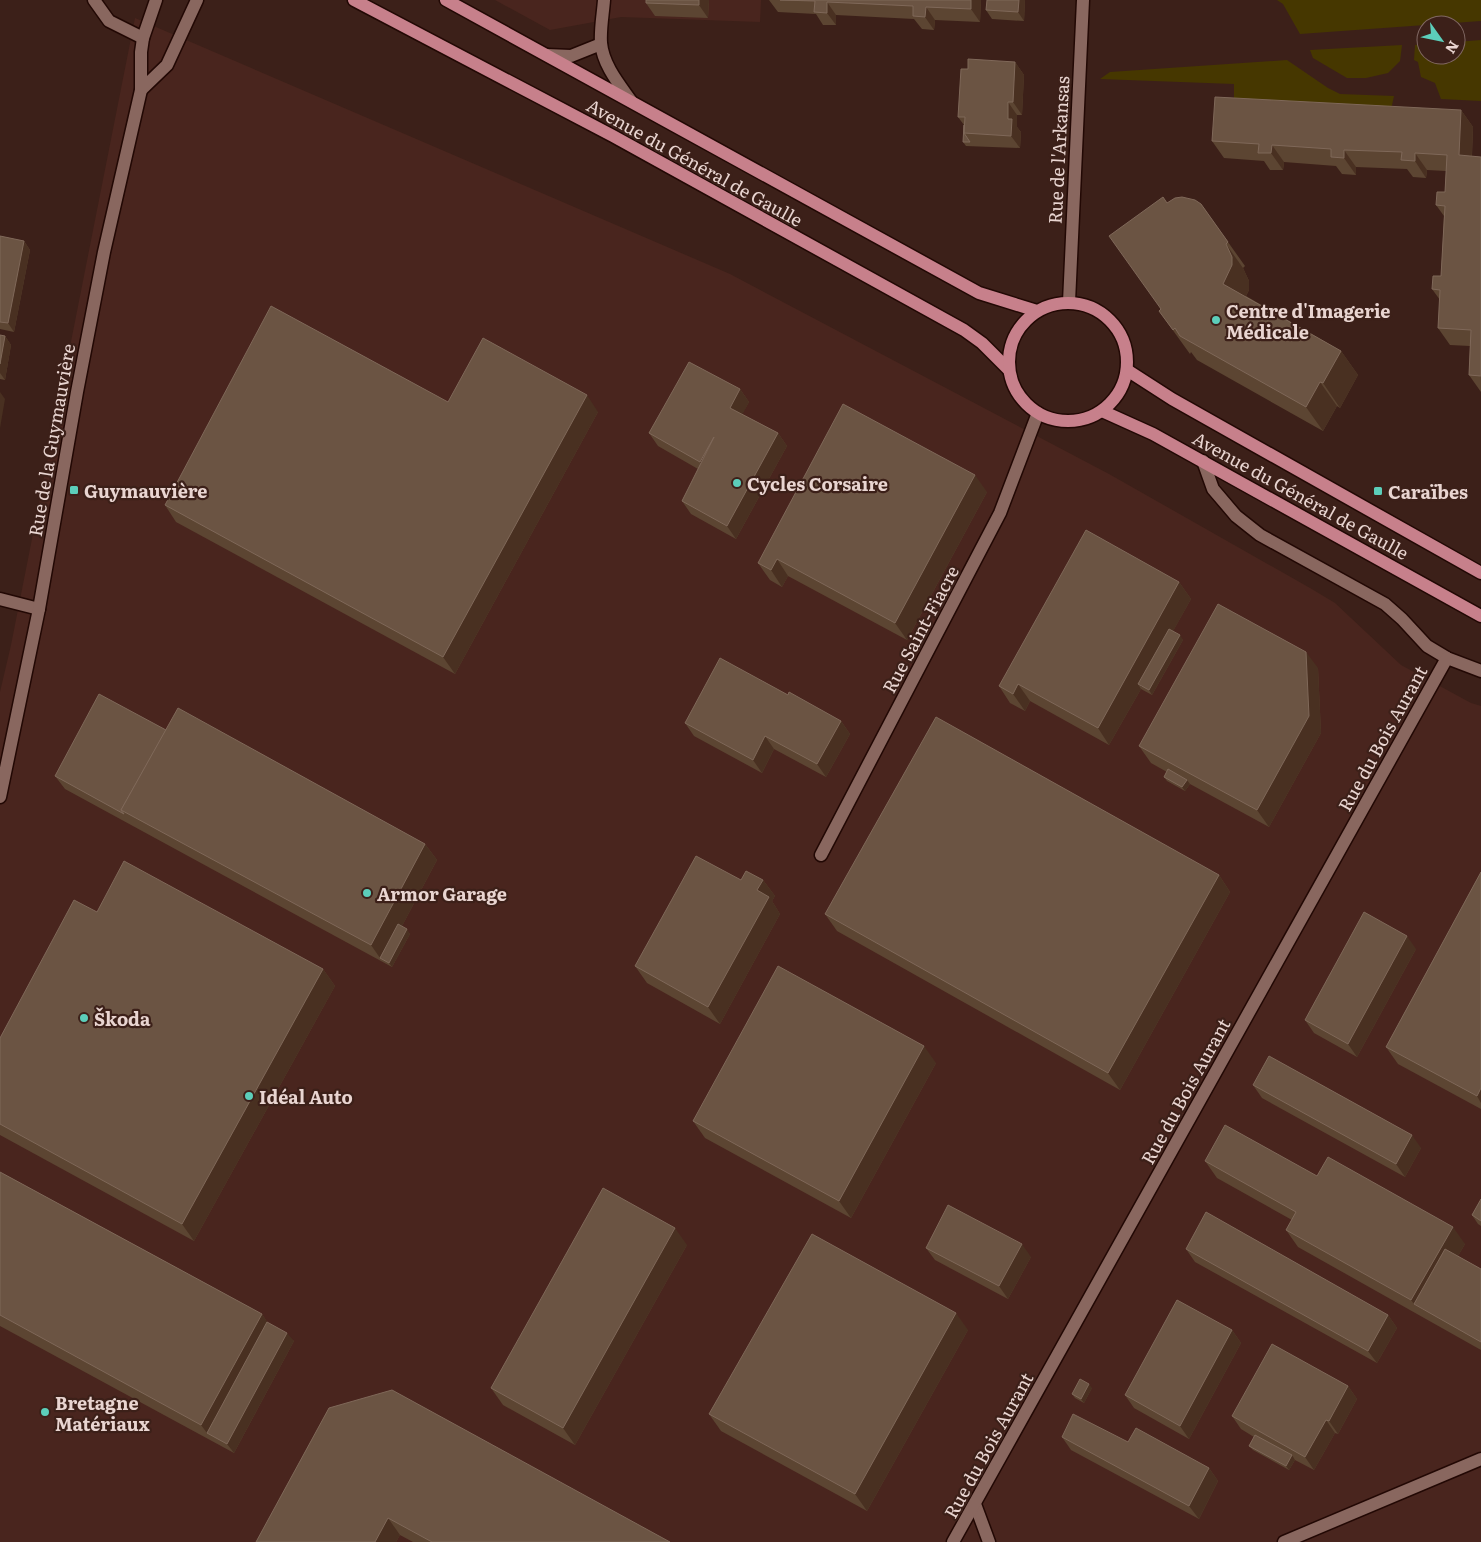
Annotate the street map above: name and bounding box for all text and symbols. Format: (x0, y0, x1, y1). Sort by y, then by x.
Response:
north arrow (1416, 15, 1466, 65)
text: N (1441, 37, 1464, 58)
street label: Rue de l'Arkansas (1041, 75, 1075, 225)
street label: Avenue du Général de Gaulle (582, 91, 808, 233)
place label: Centre d'Imagerie Médicale (1226, 297, 1391, 345)
marker: Centre d'Imagerie Médicale (1210, 314, 1222, 326)
street label: Rue de la Guymauvière (21, 341, 81, 539)
street label: Avenue du Général de Gaulle (1188, 424, 1414, 566)
place label: Cycles Corsaire (747, 470, 888, 497)
place label: Guymauvière (84, 477, 208, 504)
marker: Cycles Corsaire (731, 477, 743, 489)
place label: Caraïbes (1388, 478, 1468, 505)
marker: Guymauvière (68, 484, 80, 496)
marker: Caraïbes (1372, 485, 1384, 497)
street label: Rue Saint-Fiacre (875, 560, 965, 698)
street label: Rue du Bois Aurant (1331, 659, 1434, 816)
place label: Armor Garage (377, 880, 507, 907)
marker: Armor Garage (361, 887, 373, 899)
place label: Škoda (94, 1005, 151, 1032)
marker: Škoda (78, 1012, 90, 1024)
street label: Rue du Bois Aurant (1134, 1012, 1237, 1169)
place label: Idéal Auto (259, 1083, 353, 1110)
marker: Idéal Auto (243, 1090, 255, 1102)
street label: Rue du Bois Aurant (937, 1366, 1040, 1523)
place label: Bretagne Matériaux (55, 1389, 150, 1437)
marker: Bretagne Matériaux (39, 1406, 51, 1418)

